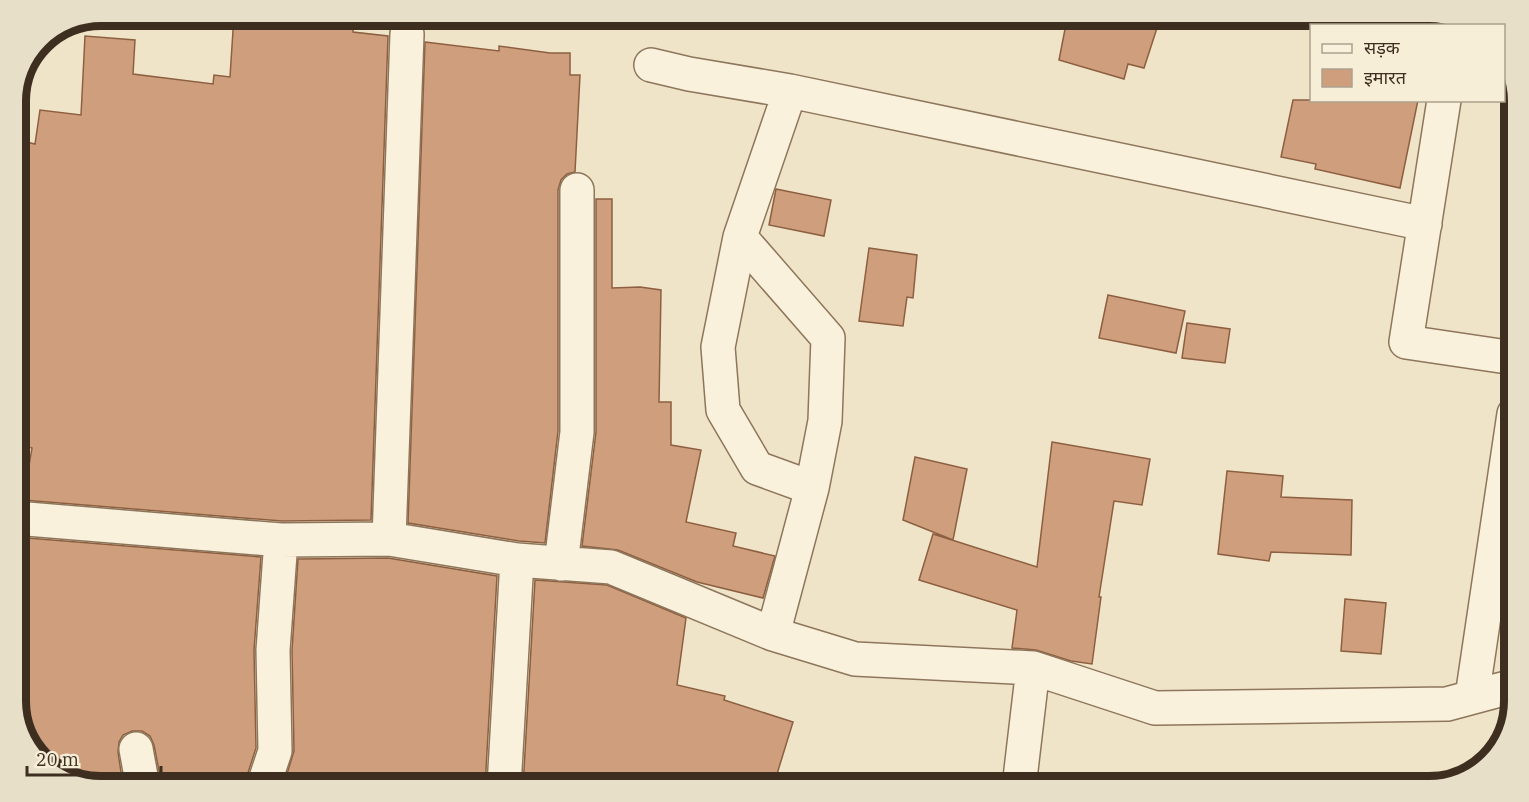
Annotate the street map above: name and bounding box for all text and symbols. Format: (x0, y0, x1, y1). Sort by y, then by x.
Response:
legend (1310, 24, 1505, 102)
text: सड़क (1364, 36, 1401, 59)
text: इमारत (1364, 66, 1407, 89)
scale bar (27, 739, 160, 777)
text: 20 m (36, 748, 79, 771)

